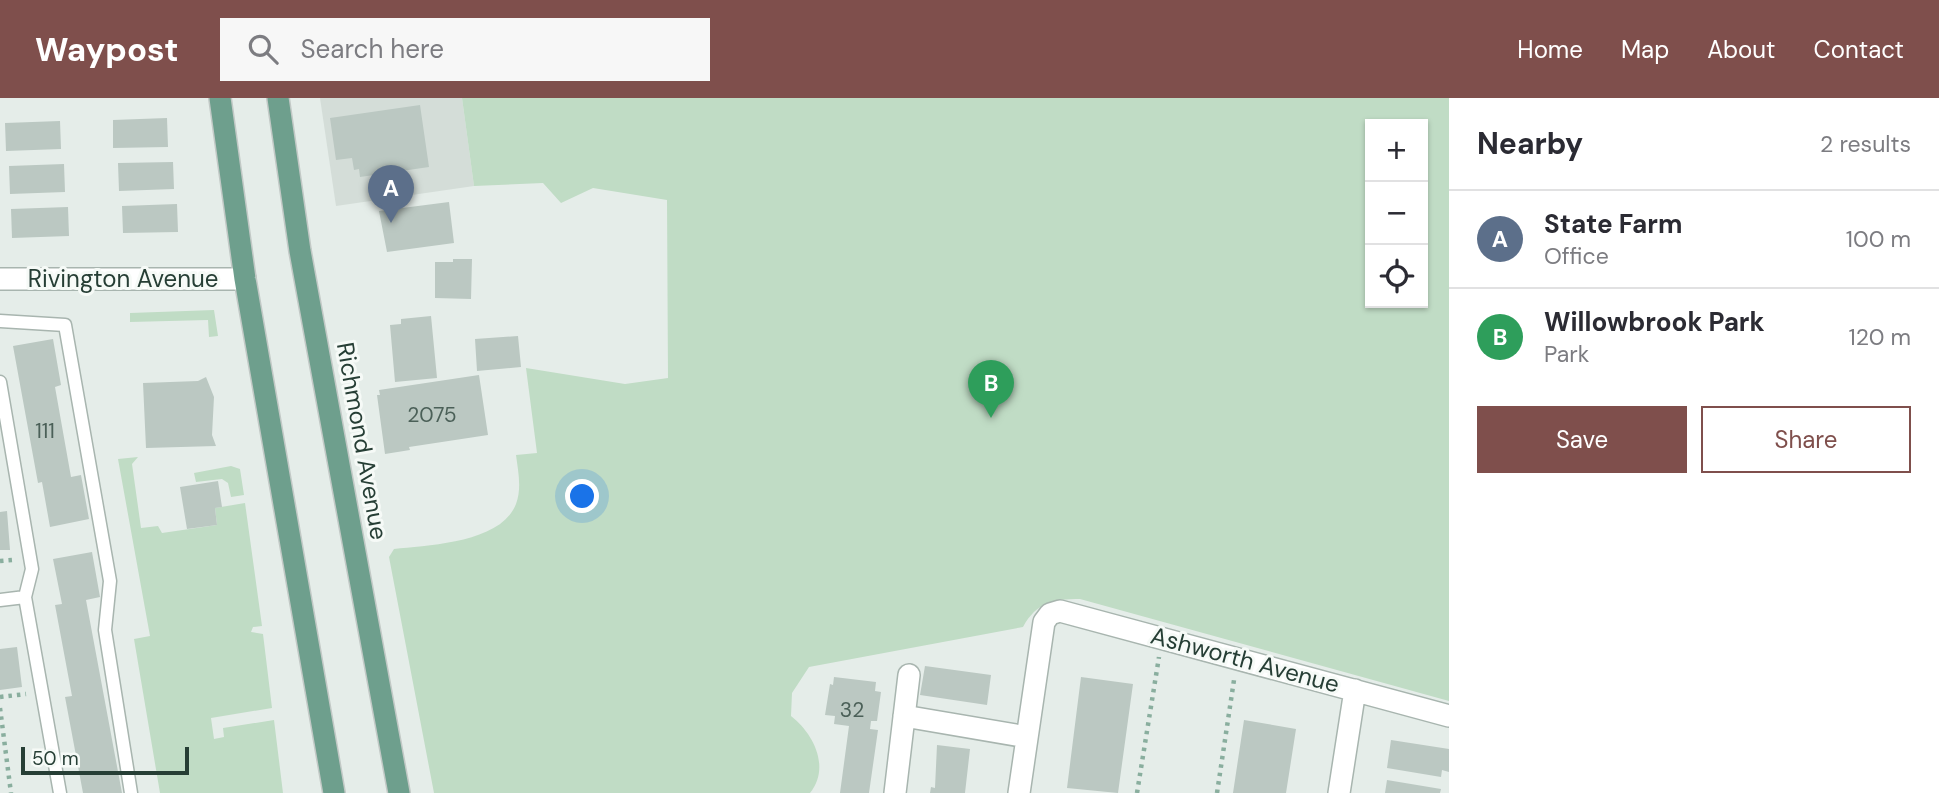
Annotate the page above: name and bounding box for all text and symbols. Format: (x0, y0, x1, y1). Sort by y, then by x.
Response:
search box (220, 18, 710, 81)
text: Waypost (35, 28, 178, 71)
icon: search (244, 30, 282, 68)
text: Search here (300, 32, 444, 66)
text: Home (1517, 34, 1583, 65)
text: Map (1621, 34, 1669, 65)
text: About (1707, 34, 1776, 65)
text: Contact (1814, 34, 1904, 65)
map controls (1365, 119, 1428, 308)
button: + (1365, 119, 1428, 182)
text: Nearby (1477, 124, 1583, 163)
text: 2 results (1820, 129, 1911, 159)
pin: A (368, 165, 414, 223)
button: − (1365, 182, 1428, 245)
text: State Farm (1544, 207, 1682, 241)
text: A (1492, 224, 1508, 254)
text: 100 m (1846, 224, 1911, 254)
text: Office (1544, 241, 1609, 271)
button: locate (1365, 245, 1428, 308)
street label: Rivington Avenue (28, 263, 218, 294)
text: Willowbrook Park (1544, 305, 1765, 339)
text: B (1493, 322, 1507, 352)
text: 120 m (1848, 322, 1911, 352)
text: Park (1544, 339, 1589, 369)
street label: Richmond Avenue (330, 340, 395, 542)
pin: B (968, 360, 1014, 418)
house number: 2075 (407, 401, 457, 429)
button: Save (1477, 406, 1687, 473)
button: Share (1701, 406, 1911, 473)
house number: 111 (35, 417, 55, 445)
your location (565, 479, 599, 513)
street label: Ashworth Avenue (1147, 619, 1343, 700)
house number: 32 (840, 696, 864, 724)
scale bar (21, 744, 189, 776)
text: 50 m (32, 746, 79, 771)

